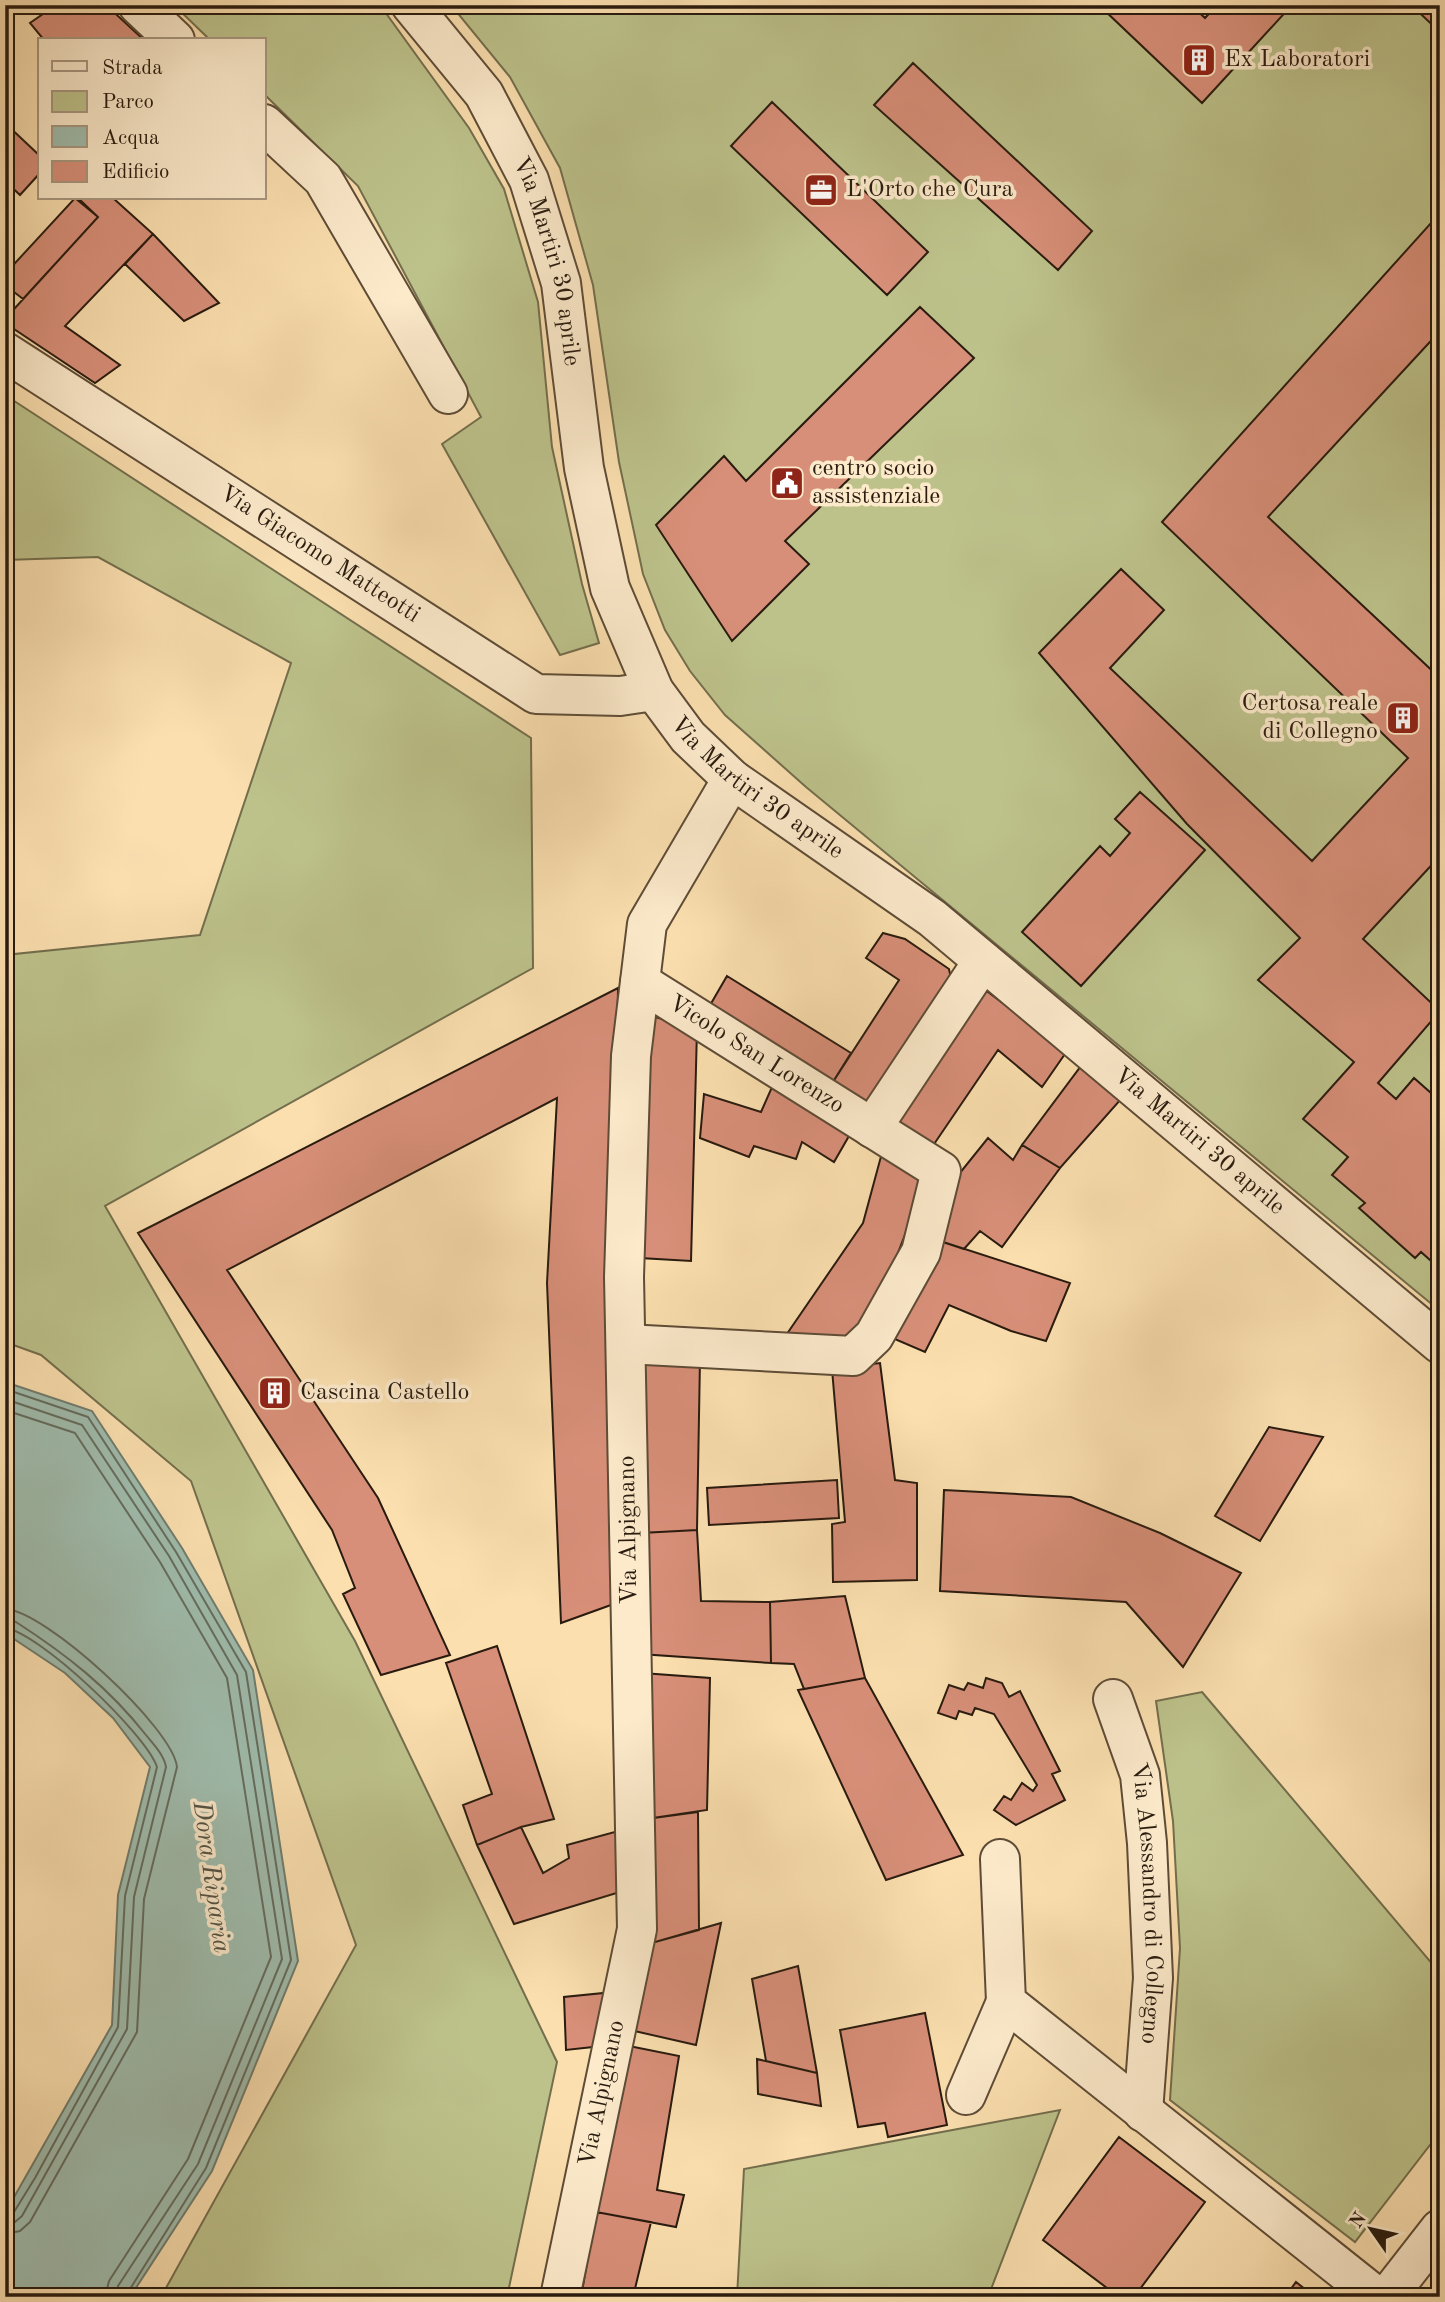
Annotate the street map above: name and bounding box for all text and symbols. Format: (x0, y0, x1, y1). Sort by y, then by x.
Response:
legend (38, 38, 266, 200)
building icon: Ex Laboratori (1180, 41, 1218, 79)
place label: Ex Laboratori (1224, 48, 1370, 72)
text: Strada (102, 58, 163, 79)
text: Parco (102, 92, 154, 113)
text: Acqua (102, 128, 159, 149)
street label: Via Martiri 30 aprile (507, 153, 583, 367)
text: Edificio (102, 162, 170, 183)
office icon: L'Orto che Cura (802, 171, 840, 209)
place label: L'Orto che Cura (846, 178, 1014, 202)
place label: centro socio assistenziale (812, 457, 940, 509)
public building icon: centro socio assistenziale (768, 464, 806, 502)
street label: Via Giacomo Matteotti (215, 481, 424, 628)
place label: Certosa reale di Collegno (1241, 692, 1378, 744)
building icon: Certosa reale di Collegno (1384, 699, 1422, 737)
street label: Via Martiri 30 aprile (665, 712, 847, 864)
street label: Vicolo San Lorenzo (664, 991, 848, 1119)
street label: Via Martiri 30 aprile (1109, 1063, 1289, 1220)
building icon: Cascina Castello (256, 1374, 294, 1412)
place label: Cascina Castello (300, 1381, 470, 1405)
street label: Via Alpignano (616, 1455, 642, 1605)
street label: Via Alessandro di Collegno (1125, 1761, 1165, 2045)
water label: Dora Riparia (187, 1798, 235, 1955)
street label: Via Alpignano (576, 2018, 630, 2169)
north arrow (1336, 2194, 1406, 2264)
text: N (1347, 2209, 1371, 2232)

